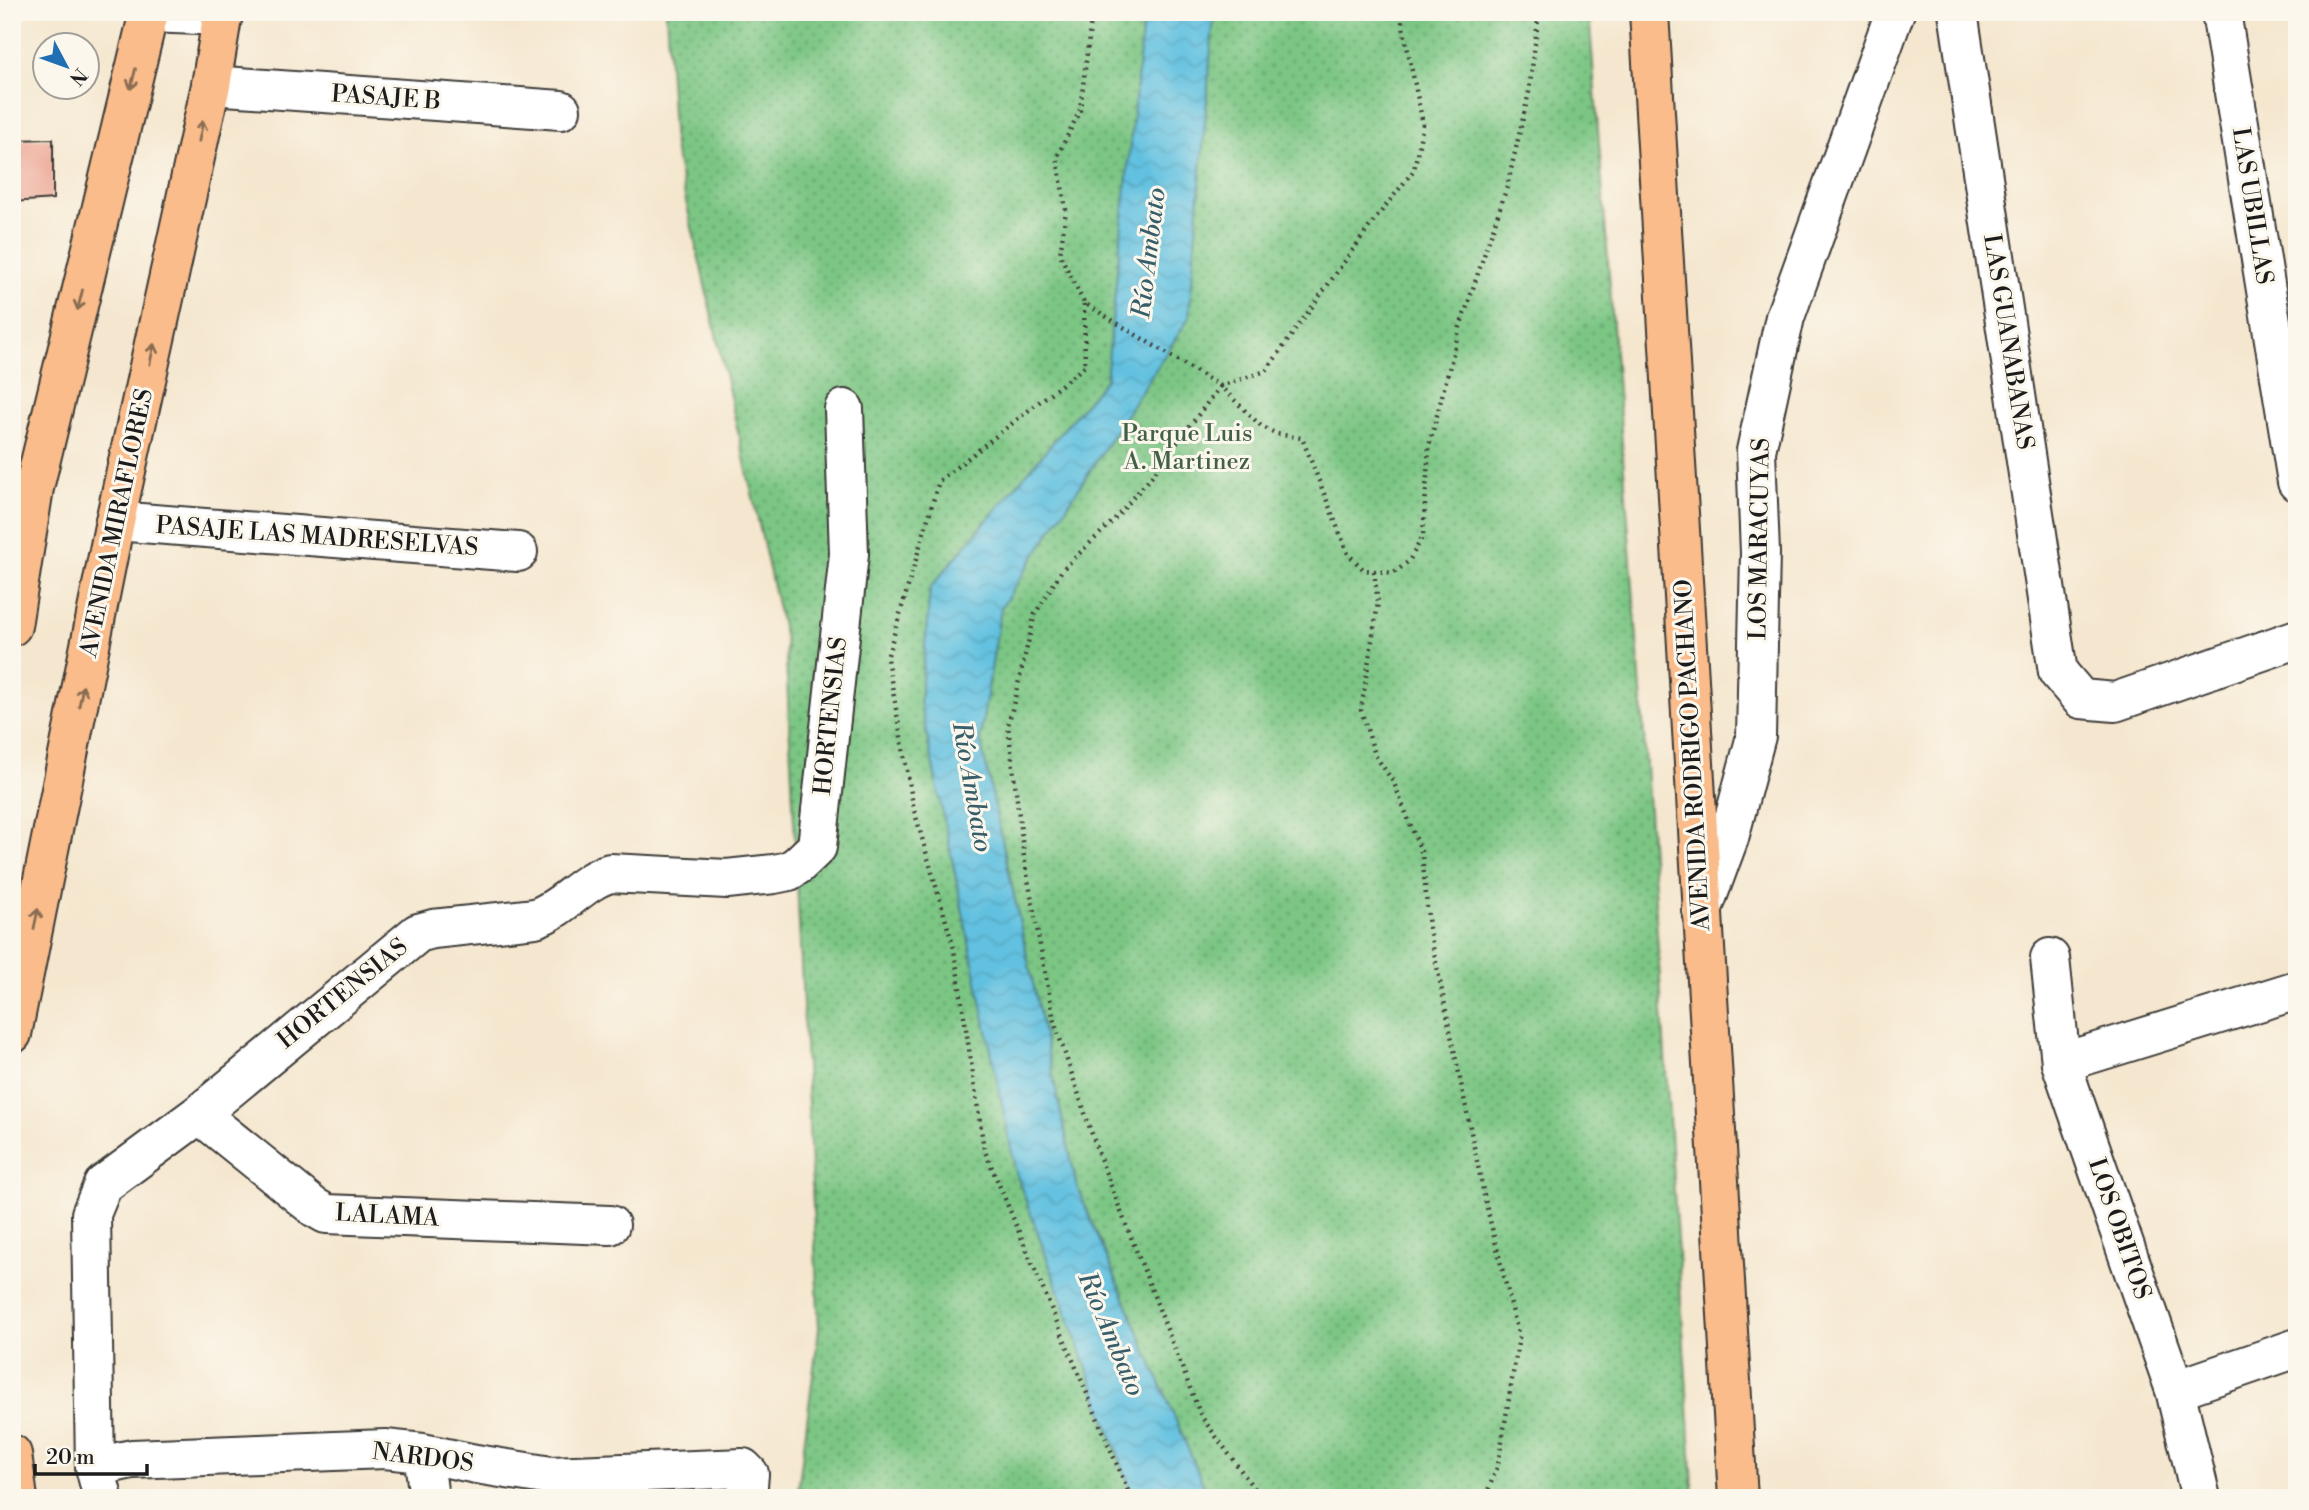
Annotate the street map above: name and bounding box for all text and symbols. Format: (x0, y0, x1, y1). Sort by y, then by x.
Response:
north arrow (32, 32, 102, 102)
text: N (64, 63, 92, 90)
one-way arrow (126, 67, 139, 90)
street label: PASAJE B (330, 79, 442, 117)
one-way arrow (195, 120, 208, 143)
street label: LAS UBILLAS (2225, 125, 2279, 287)
water label: Río Ambato (1125, 186, 1173, 321)
street label: LAS GUANABANAS (1976, 232, 2040, 452)
one-way arrow (72, 288, 86, 311)
one-way arrow (146, 343, 160, 366)
street label: AVENIDA MIRAFLORES (74, 386, 160, 661)
park label: Parque Luis A. Martinez (1121, 419, 1253, 477)
street label: LOS MARACUYAS (1743, 438, 1777, 640)
street label: PASAJE LAS MADRESELVAS (155, 511, 479, 563)
street label: AVENIDA RODRIGO PACHANO (1669, 578, 1717, 933)
street label: HORTENSIAS (808, 635, 854, 797)
one-way arrow (74, 685, 88, 708)
water label: Río Ambato (945, 718, 999, 855)
one-way arrow (30, 908, 44, 931)
street label: HORTENSIAS (272, 932, 414, 1056)
street label: LOS OBITOS (2081, 1154, 2157, 1304)
street label: LALAMA (334, 1198, 440, 1234)
water label: Río Ambato (1070, 1266, 1151, 1401)
scale bar (35, 1433, 147, 1477)
street label: NARDOS (371, 1437, 475, 1479)
text: 20 m (46, 1445, 95, 1471)

